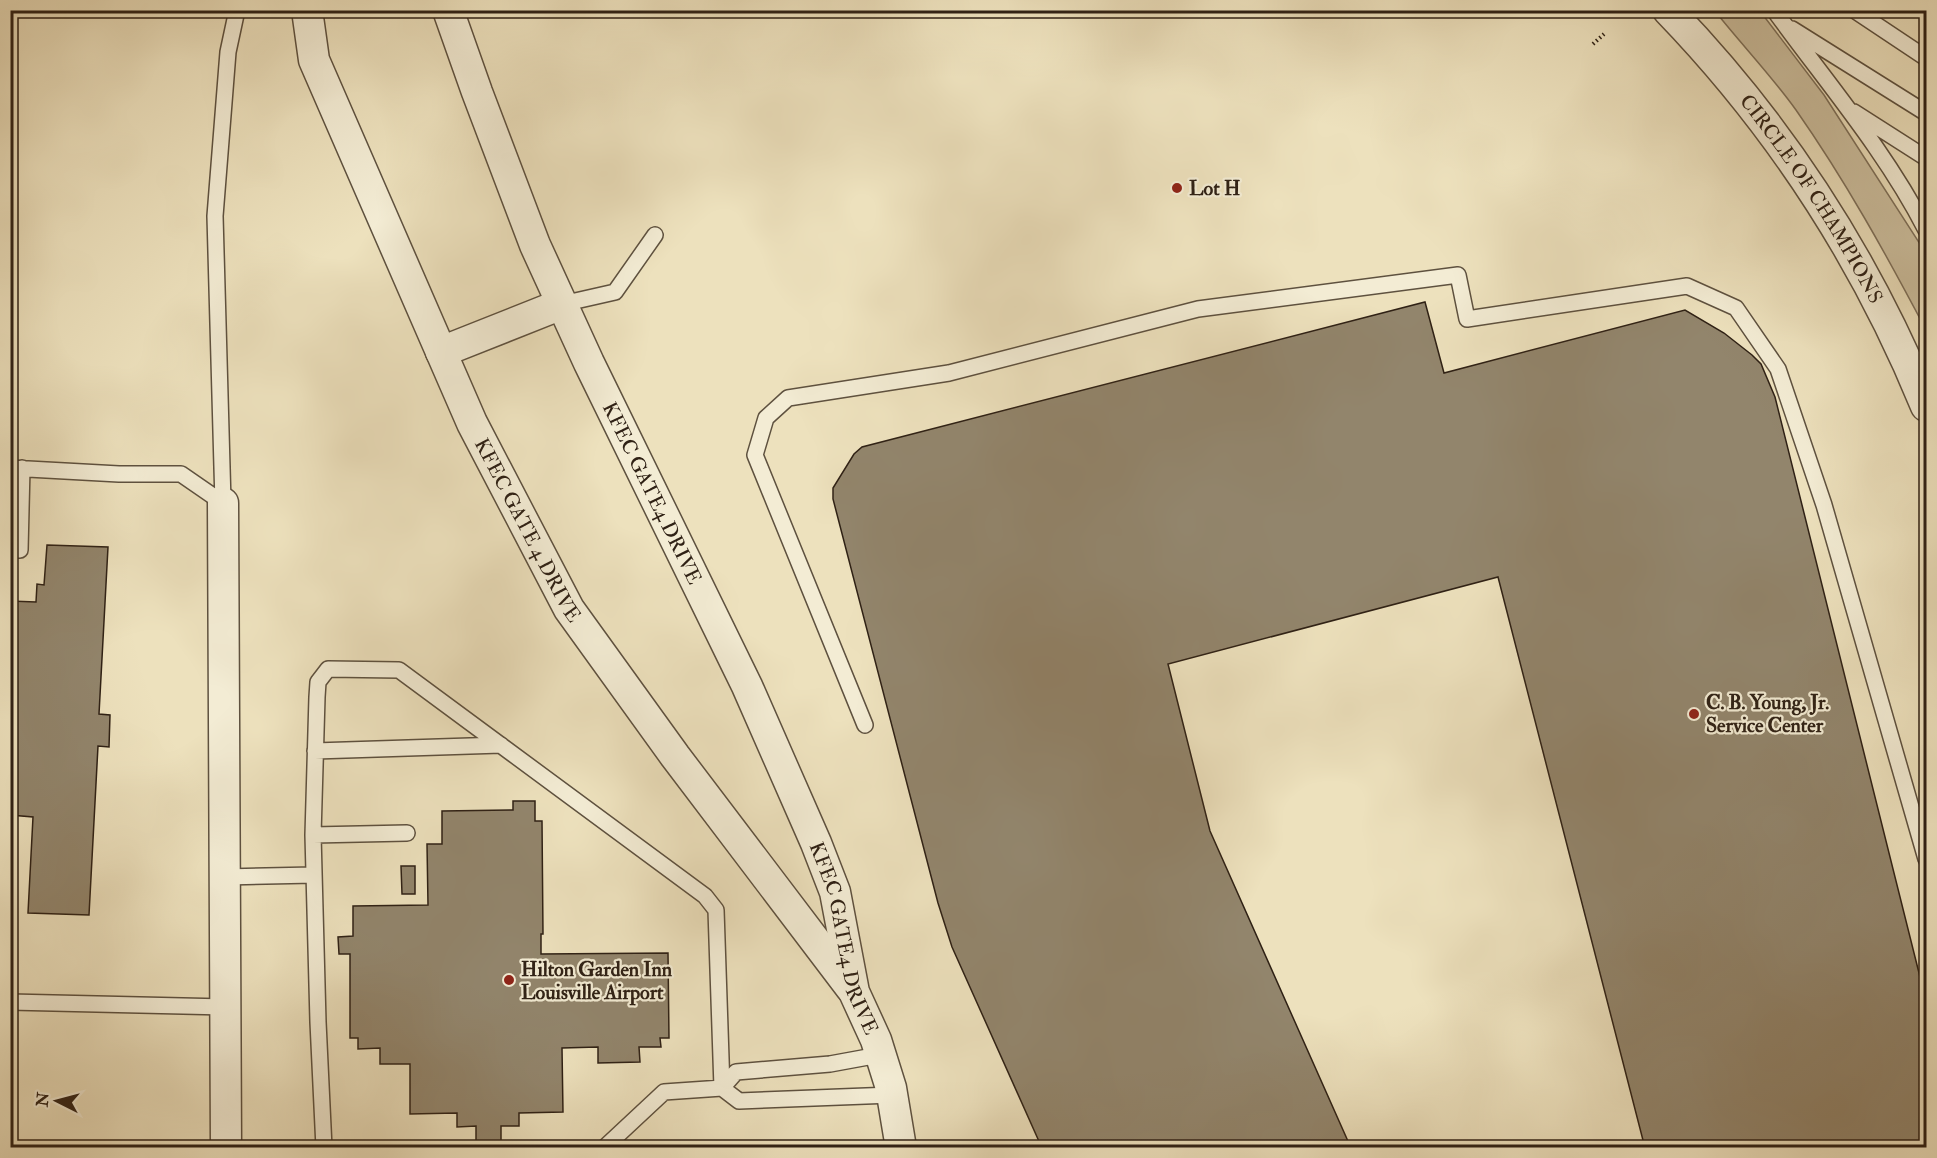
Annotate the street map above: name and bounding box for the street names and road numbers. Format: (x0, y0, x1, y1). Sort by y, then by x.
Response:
street label: CIRCLE OF CHAMPIONS (1735, 89, 1889, 307)
street label: KFEC GATE4 DRIVE (597, 398, 708, 588)
street label: KFEC GATE 4 DRIVE (469, 434, 587, 627)
street label: KFEC GATE4 DRIVE (804, 838, 884, 1038)

